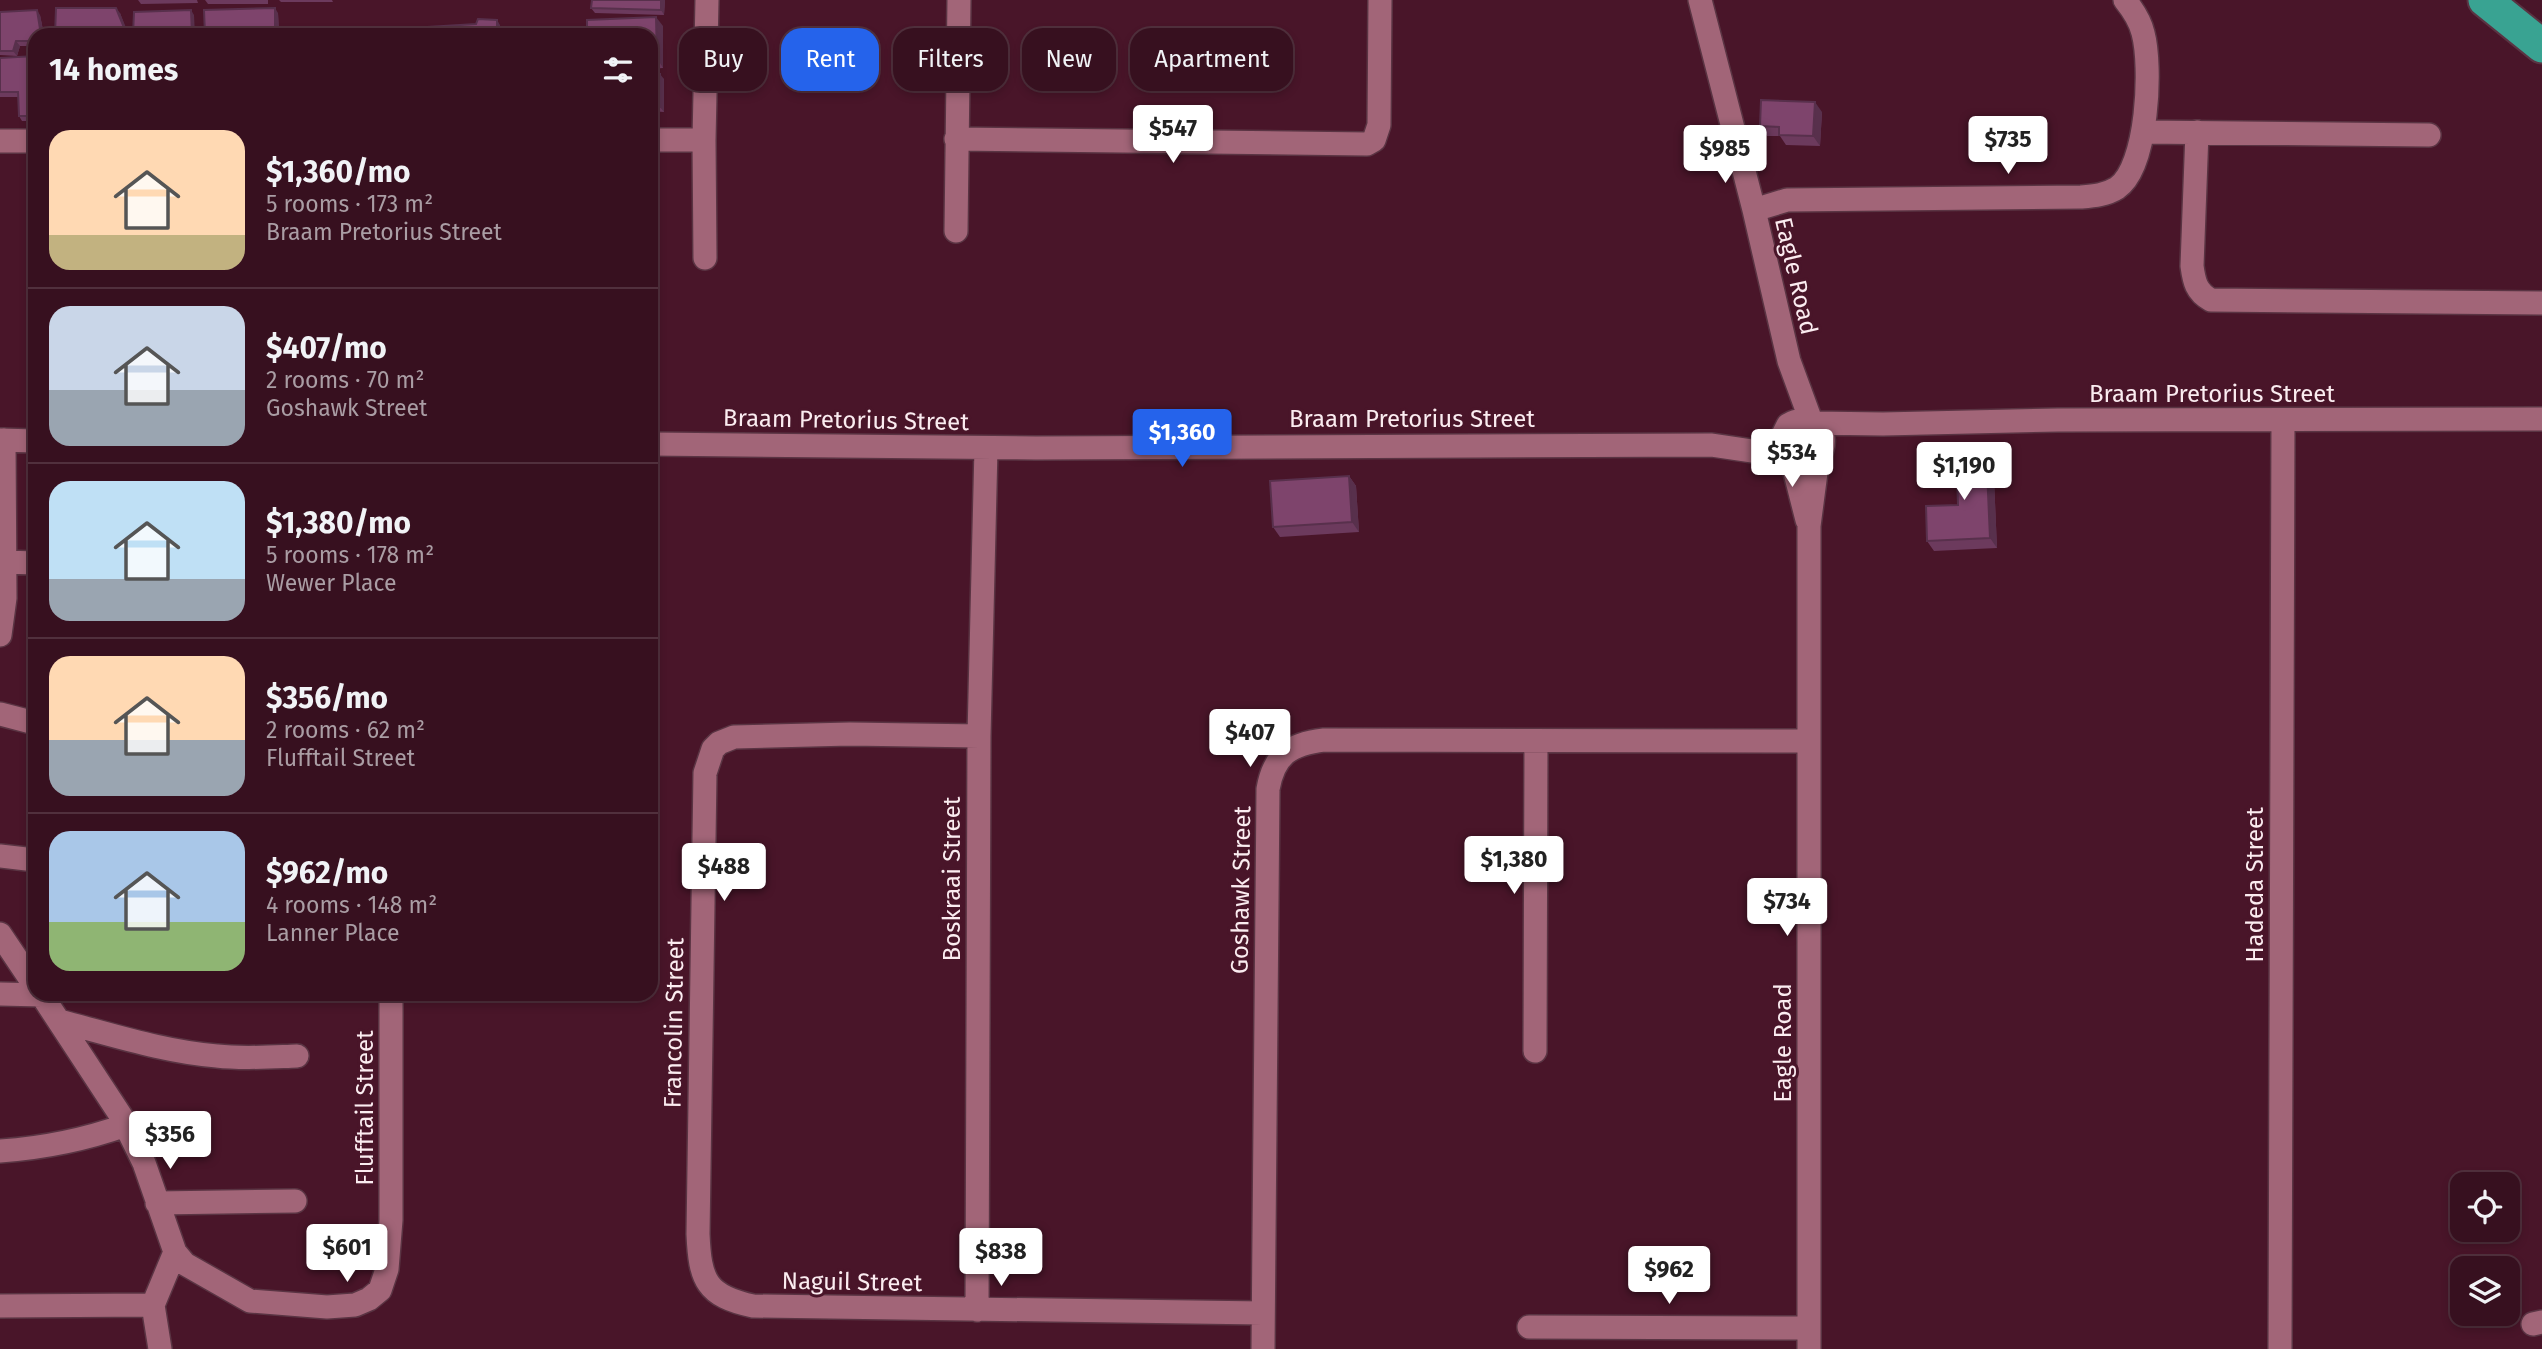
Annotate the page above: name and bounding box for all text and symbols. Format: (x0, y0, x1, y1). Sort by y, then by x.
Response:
chip: Buy (679, 28, 767, 91)
chip: Rent (781, 28, 879, 91)
chip: Filters (893, 28, 1008, 91)
chip: New (1022, 28, 1116, 91)
chip: Apartment (1130, 28, 1293, 91)
icon: filters (599, 51, 637, 89)
text: 14 homes (49, 52, 178, 88)
pin: $547 (1132, 106, 1214, 165)
text: $547 (1149, 114, 1197, 142)
pin: $735 (1967, 116, 2049, 176)
pin: $985 (1684, 125, 1766, 185)
text: $735 (1984, 125, 2032, 153)
text: $985 (1700, 134, 1750, 162)
text: $1,360/mo (266, 154, 411, 190)
icon: home (105, 158, 189, 242)
text: 5 rooms · 173 m² (266, 190, 433, 218)
street label: Eagle Road (1769, 215, 1823, 337)
text: Braam Pretorius Street (266, 218, 502, 246)
text: $407/mo (266, 330, 387, 366)
icon: home (105, 334, 189, 418)
text: 2 rooms · 70 m² (266, 366, 424, 394)
street label: Braam Pretorius Street (2089, 380, 2335, 408)
text: Goshawk Street (266, 394, 427, 422)
street label: Braam Pretorius Street (723, 404, 970, 436)
street label: Braam Pretorius Street (1289, 405, 1535, 433)
pin: $1,360 (1125, 410, 1239, 469)
text: $1,360 (1149, 418, 1215, 446)
pin: $534 (1751, 430, 1833, 489)
text: $534 (1767, 438, 1817, 466)
pin: $1,190 (1907, 442, 2021, 502)
text: $1,190 (1933, 451, 1995, 479)
text: $1,380/mo (266, 505, 411, 541)
icon: home (105, 509, 189, 593)
text: 5 rooms · 178 m² (266, 541, 434, 569)
text: Wewer Place (266, 569, 397, 597)
text: $356/mo (266, 680, 388, 716)
icon: home (105, 684, 189, 768)
pin: $407 (1209, 710, 1291, 769)
text: 2 rooms · 62 m² (266, 716, 425, 744)
text: $407 (1225, 718, 1275, 746)
text: Flufftail Street (266, 744, 415, 772)
street label: Boskraai Street (938, 796, 966, 961)
street label: Goshawk Street (1226, 805, 1256, 974)
street label: Hadeda Street (2241, 807, 2269, 963)
pin: $1,380 (1457, 836, 1571, 896)
pin: $488 (683, 844, 765, 903)
text: $1,380 (1480, 845, 1548, 873)
text: $488 (698, 852, 750, 880)
text: $962/mo (266, 855, 388, 891)
icon: home (105, 859, 189, 943)
pin: $734 (1746, 878, 1828, 938)
text: $734 (1763, 887, 1811, 915)
text: 4 rooms · 148 m² (266, 891, 437, 919)
text: Lanner Place (266, 919, 400, 947)
street label: Francolin Street (659, 937, 689, 1109)
street label: Eagle Road (1769, 983, 1797, 1103)
street label: Flufftail Street (351, 1030, 379, 1186)
pin: $356 (129, 1112, 211, 1171)
text: $356 (145, 1120, 195, 1148)
map controls (2450, 1172, 2520, 1326)
button: locate (2450, 1172, 2520, 1242)
pin: $601 (306, 1224, 388, 1284)
pin: $838 (960, 1228, 1042, 1288)
text: $601 (322, 1233, 372, 1261)
text: $838 (975, 1237, 1027, 1265)
pin: $962 (1628, 1246, 1710, 1306)
text: $962 (1644, 1255, 1694, 1283)
button: layers (2450, 1256, 2520, 1326)
street label: Naguil Street (781, 1267, 923, 1297)

